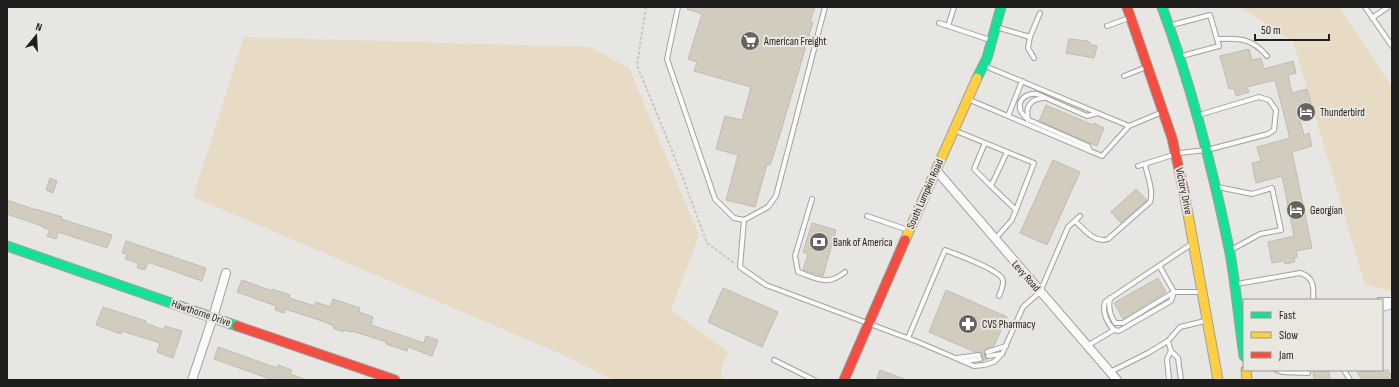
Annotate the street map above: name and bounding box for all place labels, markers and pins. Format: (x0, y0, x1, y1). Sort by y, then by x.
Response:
supermarket icon: American Freight (739, 30, 761, 52)
place label: American Freight (763, 35, 827, 48)
hotel icon: Thunderbird (1295, 101, 1317, 123)
place label: Thunderbird (1320, 106, 1365, 119)
hotel icon: Georgian (1285, 199, 1307, 221)
place label: Georgian (1310, 204, 1343, 217)
bank icon: Bank of America (808, 231, 830, 253)
place label: Bank of America (833, 236, 892, 249)
pharmacy icon: CVS Pharmacy (957, 313, 979, 335)
place label: CVS Pharmacy (982, 318, 1036, 331)

